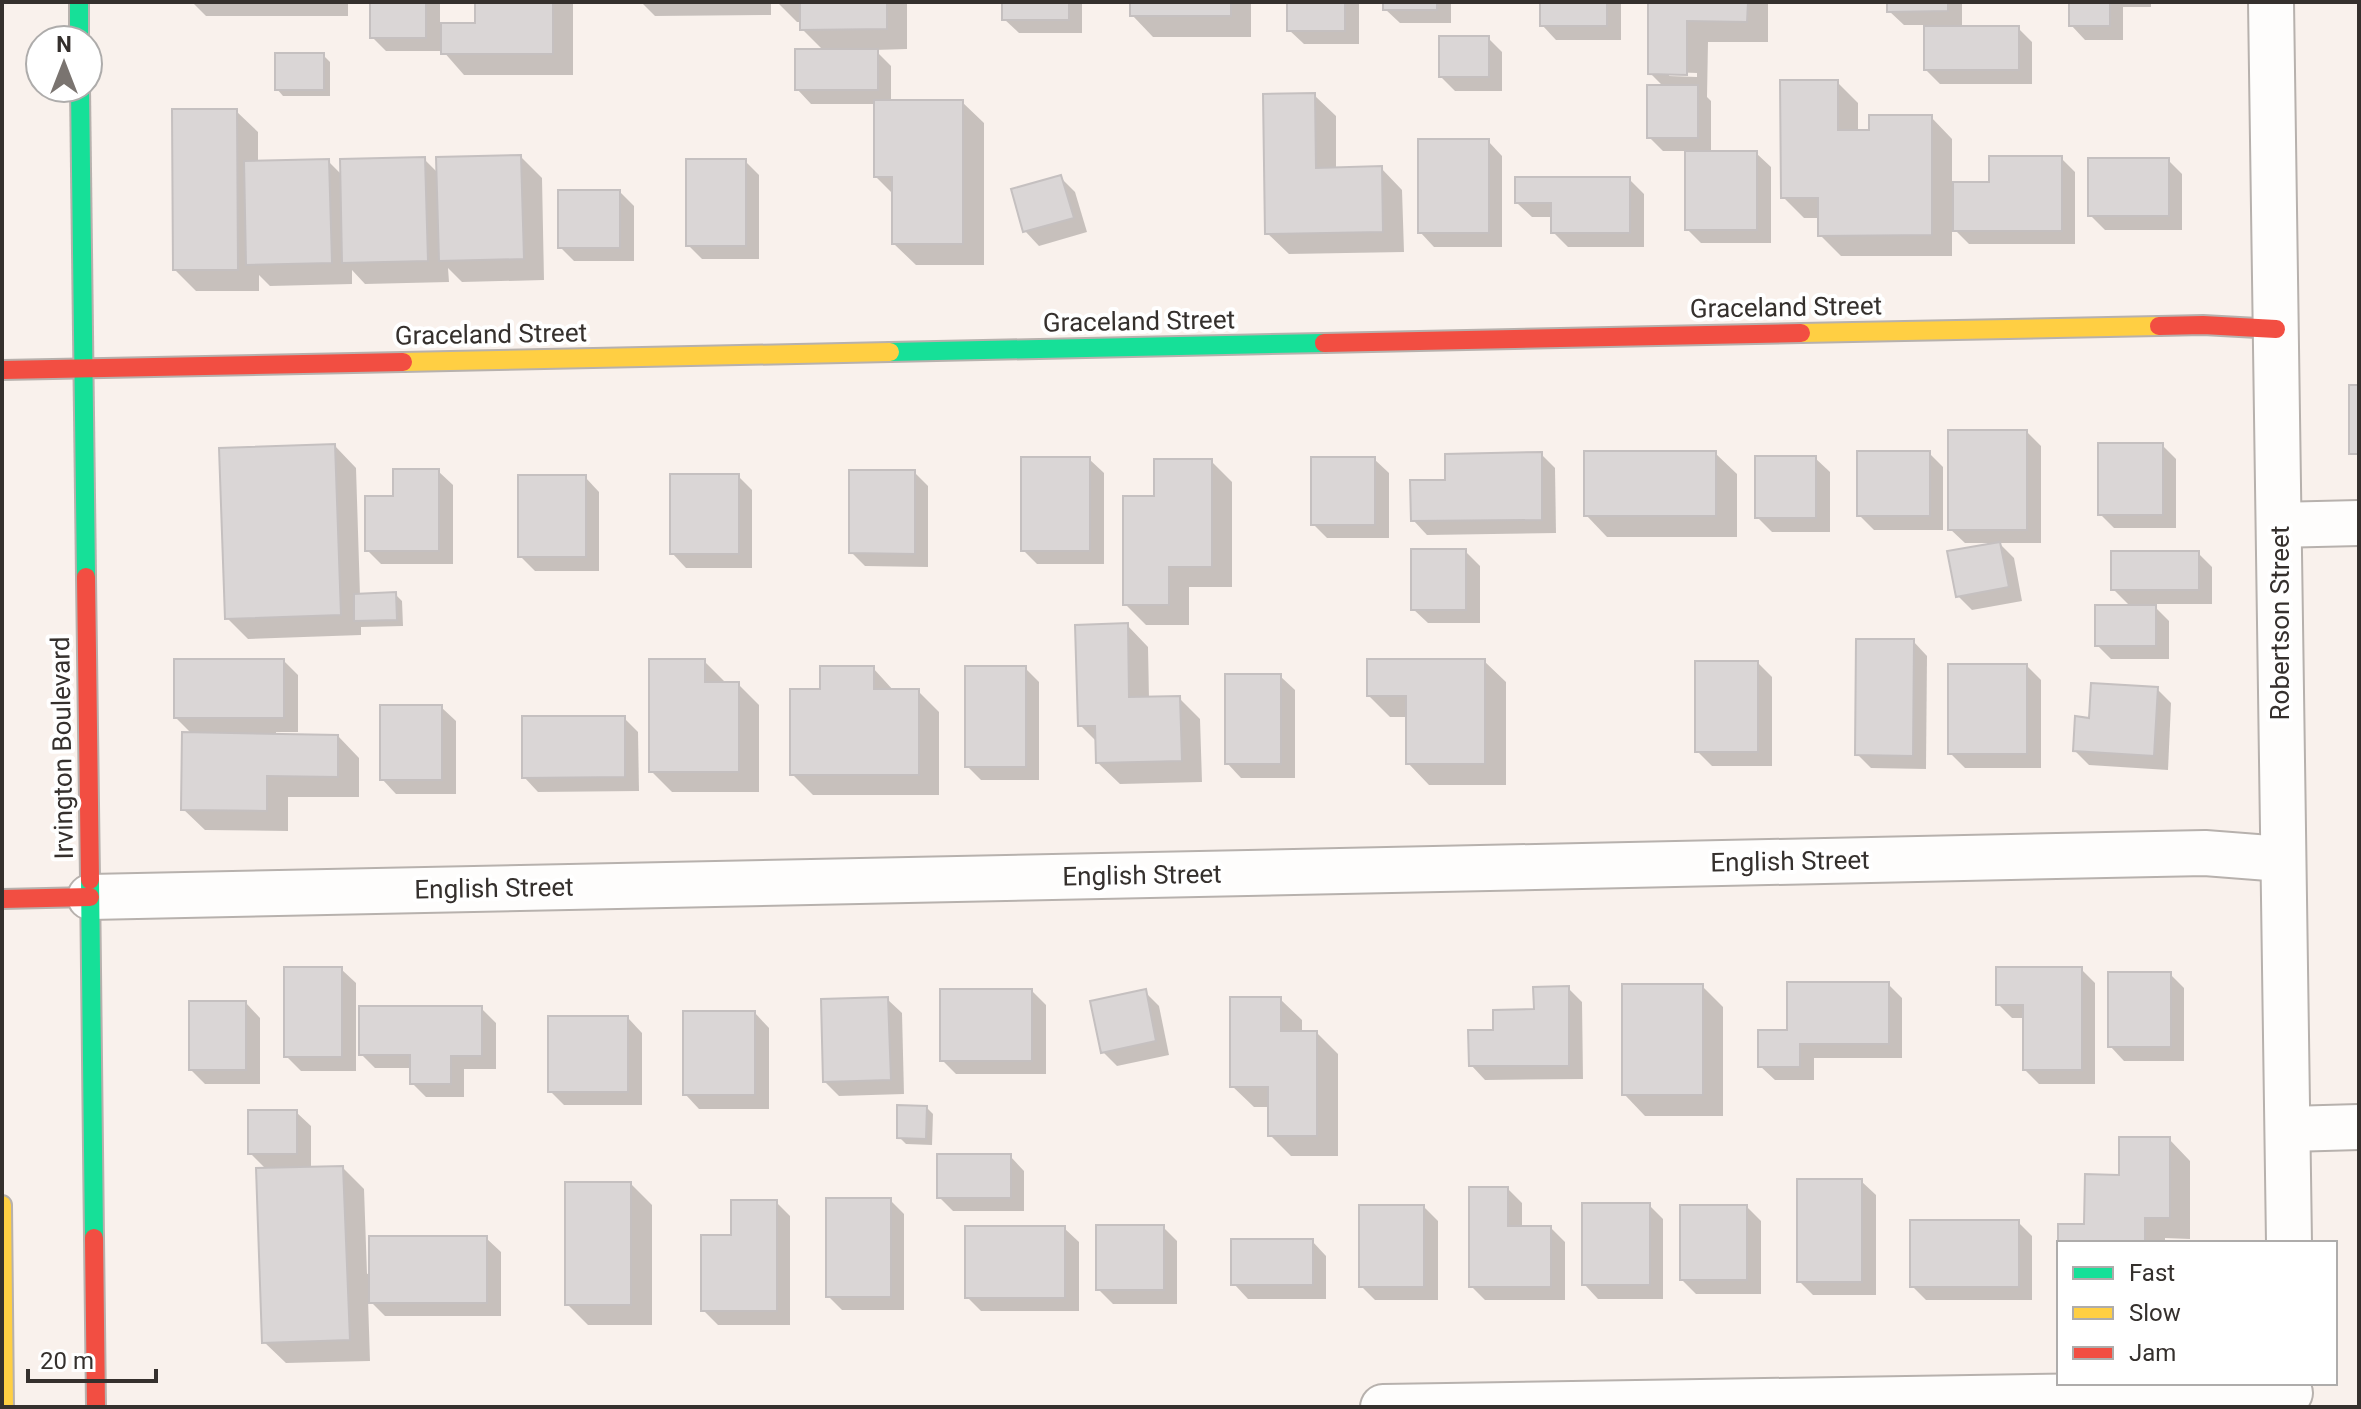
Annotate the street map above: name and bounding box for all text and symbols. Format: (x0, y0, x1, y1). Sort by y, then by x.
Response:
north arrow (24, 24, 104, 104)
text: N (56, 32, 72, 57)
street label: Graceland Street (1690, 290, 1882, 324)
street label: Graceland Street (1043, 304, 1235, 338)
street label: Graceland Street (395, 317, 587, 351)
street label: Robertson Street (2265, 526, 2295, 720)
street label: Irvington Boulevard (45, 636, 79, 860)
street label: English Street (1710, 845, 1870, 877)
street label: English Street (1062, 859, 1222, 891)
street label: English Street (414, 872, 574, 904)
legend (2057, 1241, 2337, 1385)
text: Fast (2129, 1259, 2175, 1287)
text: Slow (2129, 1299, 2181, 1327)
scale bar (28, 1333, 156, 1383)
text: Jam (2129, 1339, 2176, 1367)
text: 20 m (40, 1347, 94, 1375)

